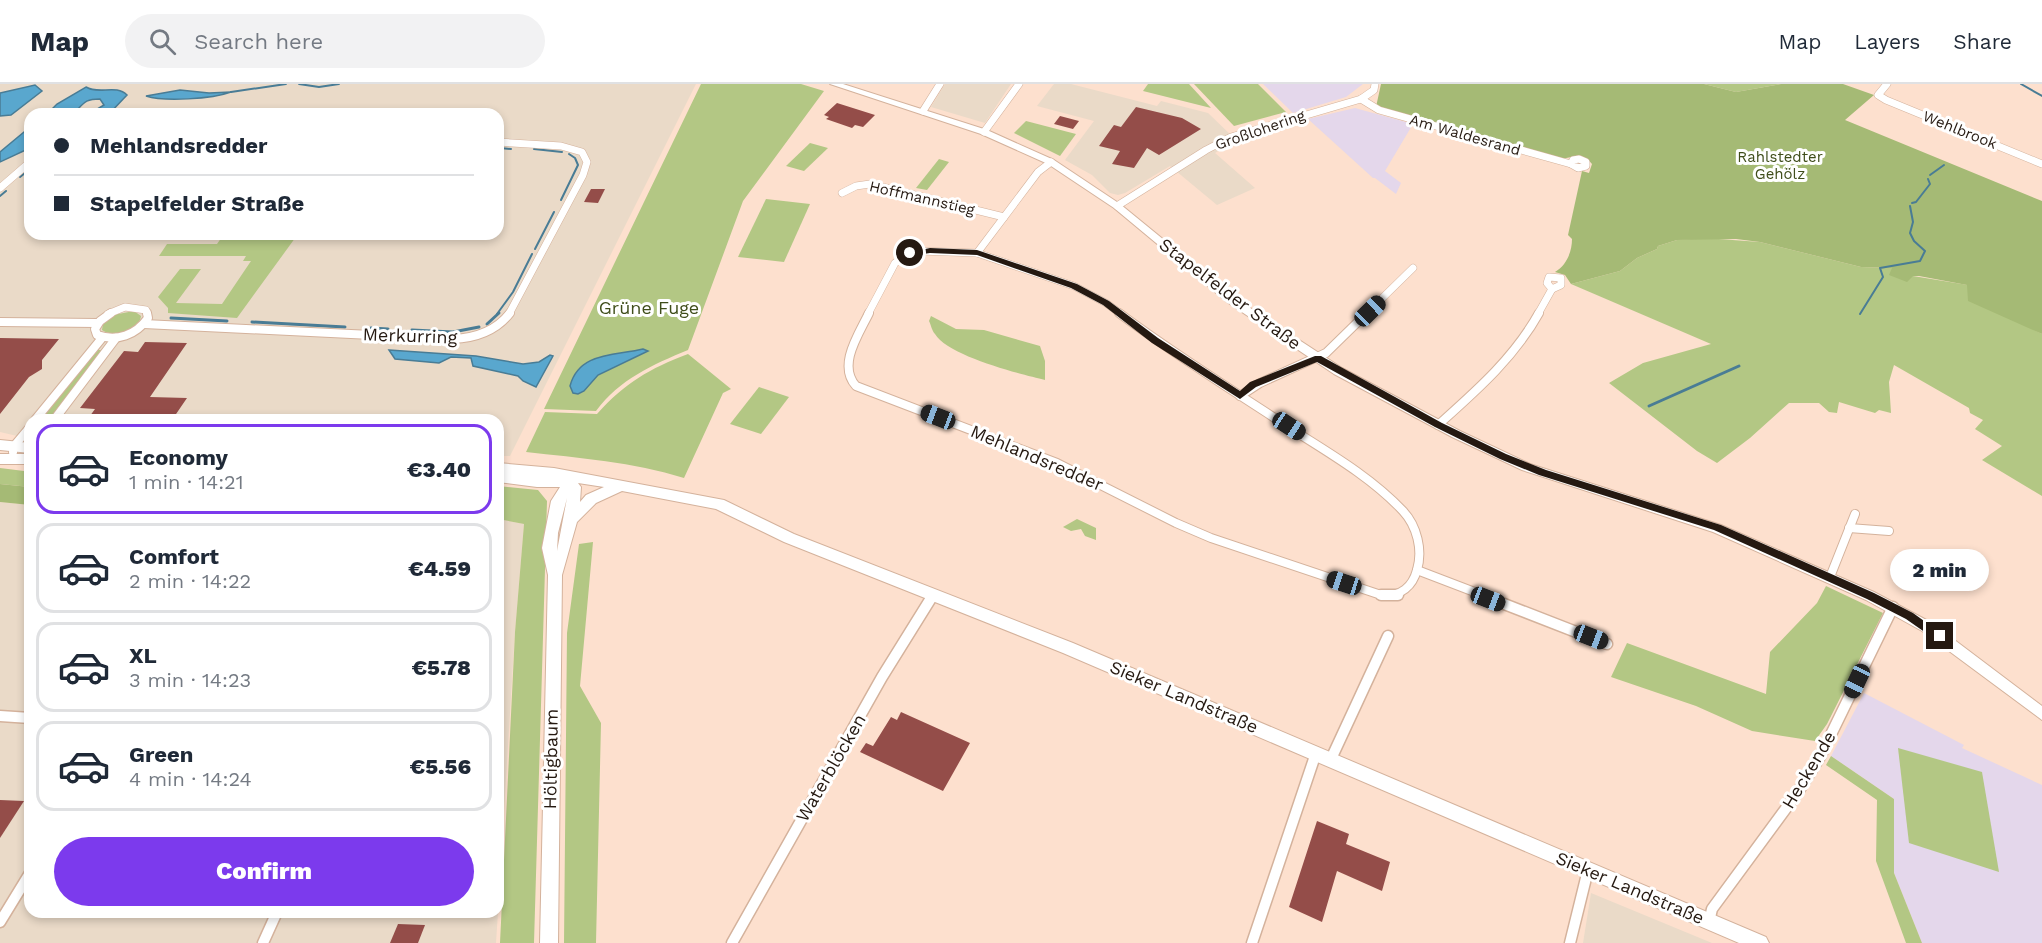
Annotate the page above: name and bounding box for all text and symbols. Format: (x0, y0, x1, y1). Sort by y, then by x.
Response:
search box (125, 14, 545, 68)
text: Map (30, 25, 89, 58)
icon: search (146, 25, 179, 58)
text: Search here (194, 29, 323, 54)
text: Map (1778, 29, 1821, 54)
text: Layers (1854, 29, 1920, 54)
text: Share (1953, 29, 2012, 54)
street label: Großlohering (1213, 106, 1307, 154)
street label: Wehlbrook (1920, 107, 2000, 153)
street label: Am Waldesrand (1407, 111, 1523, 159)
text: Mehlandsredder (90, 133, 267, 158)
park label: Rahlstedter Gehölz (1737, 148, 1823, 183)
street label: Hoffmannstieg (867, 177, 977, 219)
text: Stapelfelder Straße (90, 191, 304, 216)
street label: Stapelfelder Straße (1155, 234, 1305, 354)
route start (896, 239, 923, 266)
car (1351, 292, 1389, 330)
park label: Grüne Fuge (599, 297, 699, 318)
street label: Merkurring (362, 323, 458, 348)
car (918, 402, 958, 432)
car (1269, 409, 1309, 443)
street label: Mehlandsredder (968, 420, 1107, 495)
icon: car (57, 442, 111, 496)
text: Economy (129, 445, 228, 470)
text: €3.40 (407, 457, 471, 482)
text: 1 min · 14:21 (129, 470, 244, 494)
icon: car (57, 541, 111, 595)
text: Comfort (129, 544, 219, 569)
callout: 2 min (1890, 549, 1990, 591)
text: €4.59 (408, 556, 471, 581)
text: 2 min (1912, 558, 1967, 582)
text: 2 min · 14:22 (129, 569, 251, 593)
car (1324, 569, 1364, 597)
car (1468, 584, 1508, 614)
car (1571, 622, 1611, 652)
route end (1926, 622, 1953, 649)
icon: car (57, 640, 111, 694)
text: XL (129, 643, 157, 668)
text: €5.78 (412, 655, 471, 680)
street label: Sieker Landstraße (1107, 656, 1262, 737)
car (1841, 661, 1873, 701)
text: 3 min · 14:23 (129, 668, 251, 692)
street label: Höltigbaum (539, 708, 562, 809)
street label: Waterblöcken (791, 710, 870, 825)
street label: Heckende (1777, 727, 1840, 812)
icon: car (57, 739, 111, 793)
text: Green (129, 742, 193, 767)
text: €5.56 (410, 754, 471, 779)
text: 4 min · 14:24 (129, 767, 252, 791)
button: Confirm (54, 837, 474, 906)
street label: Sieker Landstraße (1553, 847, 1708, 928)

